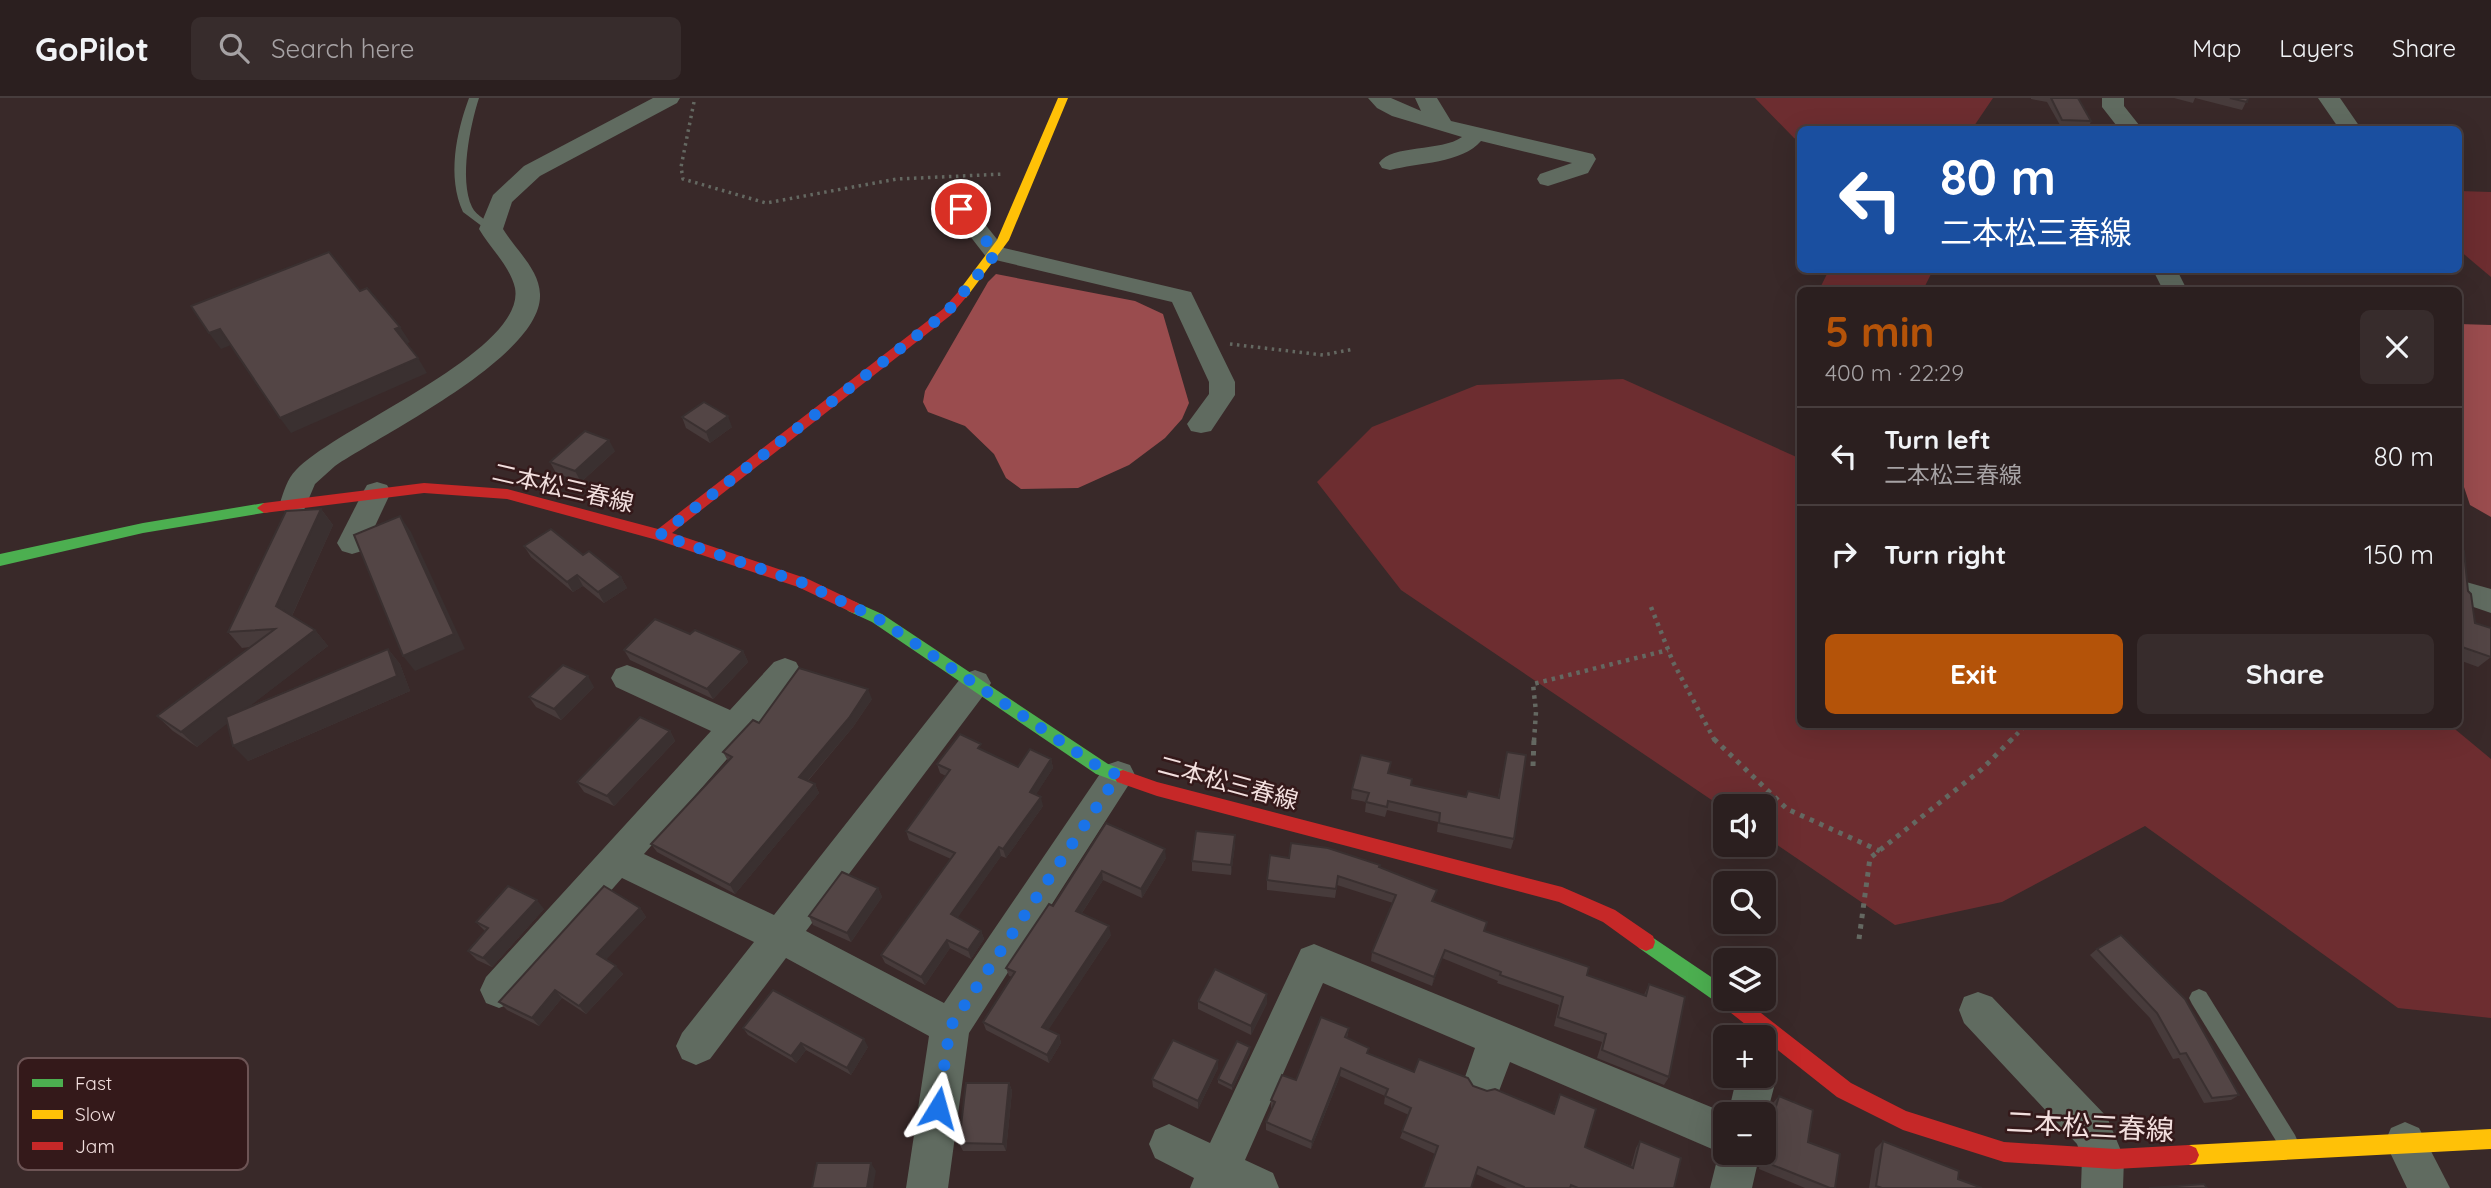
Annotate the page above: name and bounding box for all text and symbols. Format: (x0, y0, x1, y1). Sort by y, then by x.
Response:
search box (191, 17, 681, 80)
text: GoPilot (35, 28, 149, 69)
icon: search (215, 29, 253, 67)
text: Search here (271, 32, 414, 65)
text: Map (2192, 33, 2241, 63)
text: Layers (2279, 33, 2354, 63)
text: Share (2392, 33, 2456, 63)
text: 80 m (1940, 146, 2056, 207)
icon: left (1825, 154, 1916, 245)
pin (931, 179, 991, 239)
icon: arrive (942, 190, 980, 228)
text: 二本松三春線 (1940, 212, 2132, 252)
text: 5 min (1825, 305, 1935, 358)
button: close (2360, 310, 2434, 384)
text: 400 m · 22:29 (1825, 358, 1964, 387)
text: Turn left (1884, 423, 1991, 456)
icon: left (1825, 437, 1863, 475)
text: 80 m (2374, 440, 2434, 473)
street label: 二本松三春線 (490, 456, 637, 518)
text: 二本松三春線 (1884, 460, 2022, 489)
icon: right (1825, 535, 1863, 573)
text: Turn right (1884, 538, 2006, 571)
text: 150 m (2364, 538, 2434, 571)
button: Exit (1825, 634, 2123, 714)
button: Share (2137, 634, 2434, 714)
street label: 二本松三春線 (1155, 749, 1302, 815)
map controls (1713, 794, 1776, 1165)
button: sound (1713, 794, 1776, 857)
button: search (1713, 871, 1776, 934)
button: layers (1713, 948, 1776, 1011)
button: + (1713, 1025, 1776, 1088)
legend (18, 1058, 248, 1170)
text: Fast (75, 1071, 112, 1095)
position arrow (901, 1071, 975, 1145)
text: Slow (75, 1102, 116, 1126)
button: − (1713, 1102, 1776, 1165)
street label: 二本松三春線 (2005, 1104, 2175, 1147)
text: Jam (75, 1134, 115, 1158)

